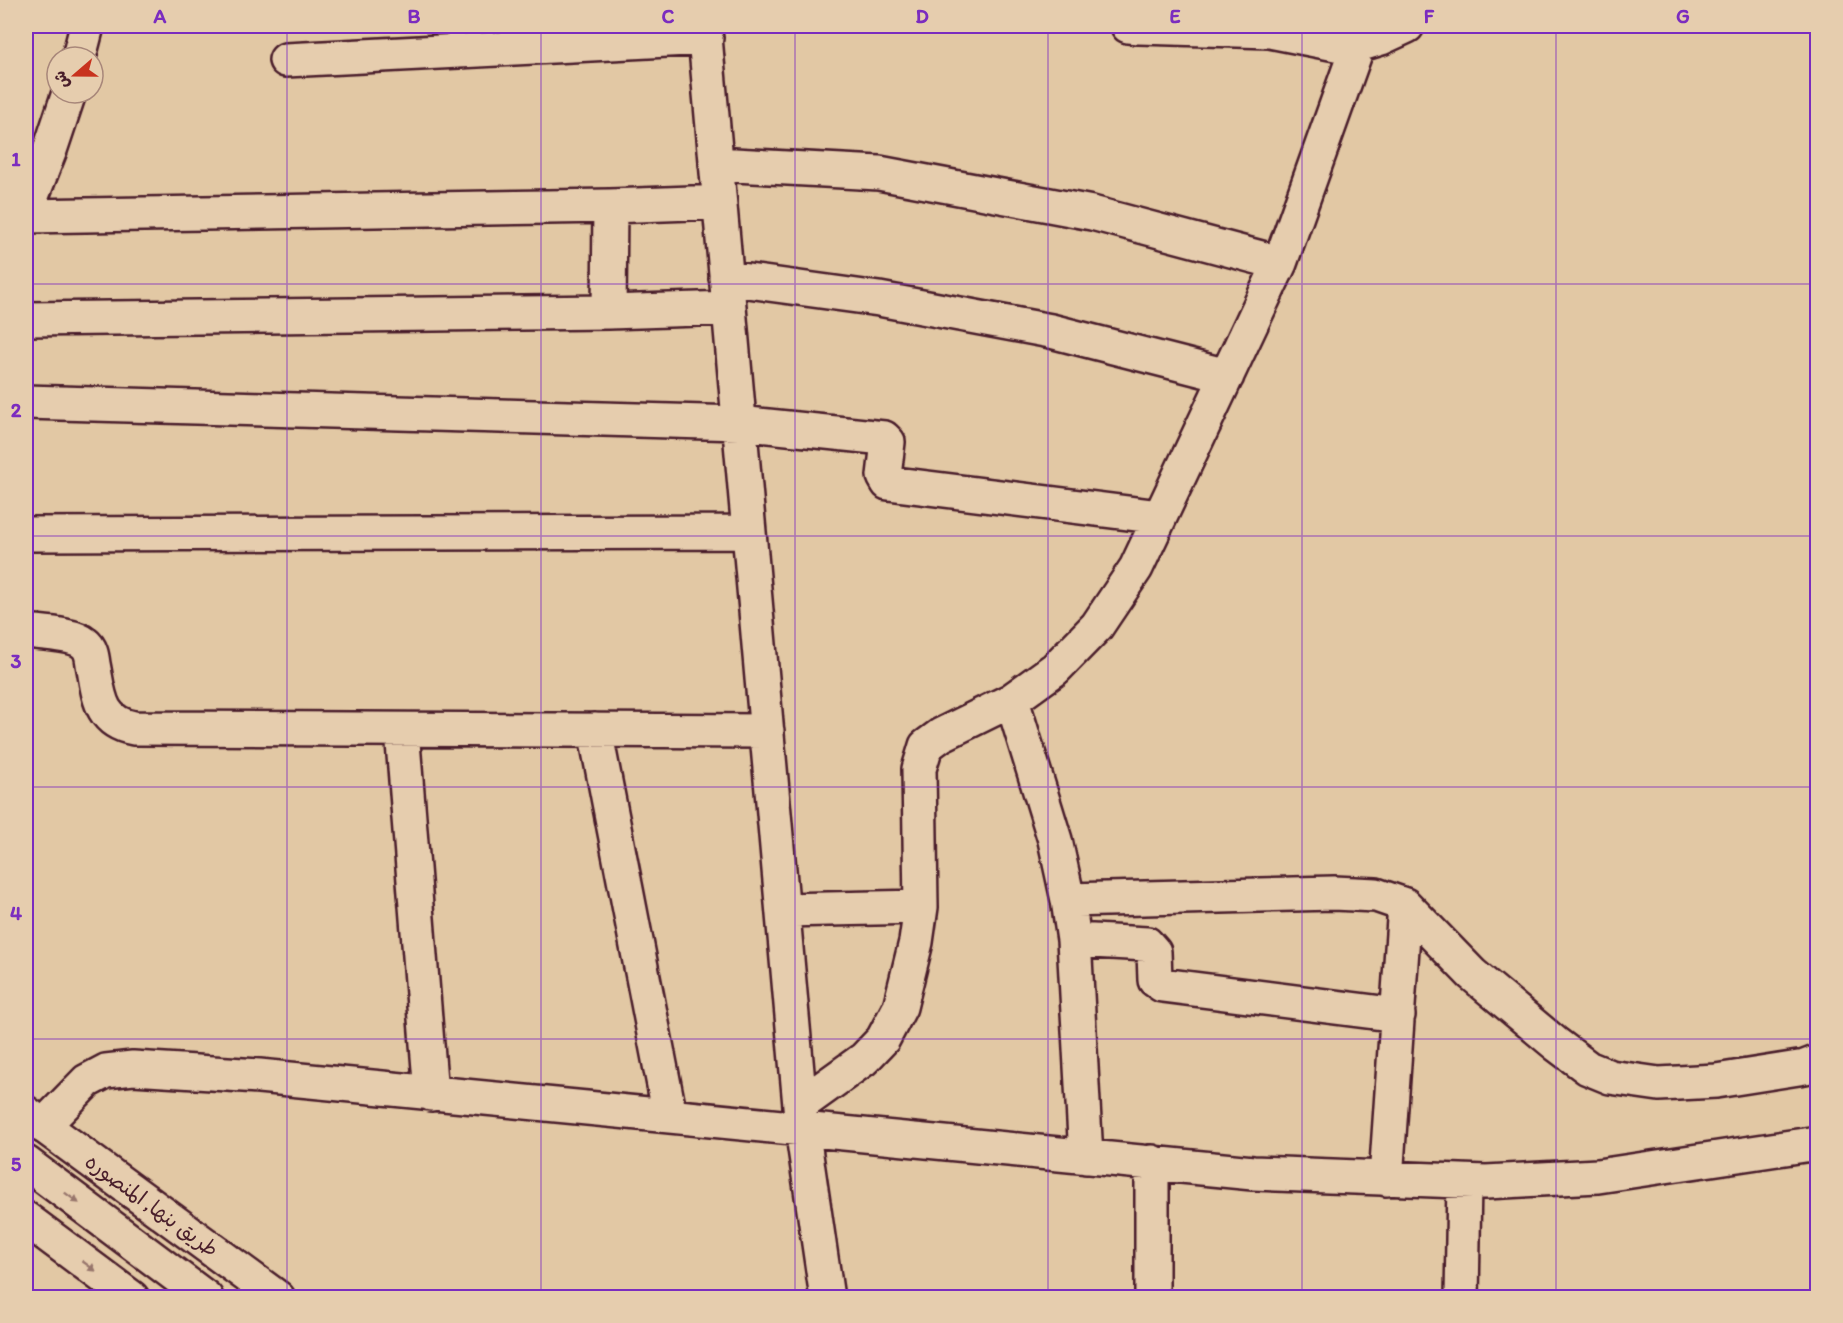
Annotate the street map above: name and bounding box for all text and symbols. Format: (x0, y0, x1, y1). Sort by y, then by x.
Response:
text: A (153, 4, 167, 28)
text: B (408, 4, 421, 28)
text: C (662, 4, 675, 28)
text: D (915, 4, 929, 28)
text: E (1169, 4, 1181, 28)
text: F (1424, 4, 1435, 28)
text: G (1676, 4, 1690, 28)
north arrow (45, 45, 105, 105)
text: ش (49, 68, 73, 91)
text: 1 (11, 147, 21, 171)
text: 2 (11, 398, 22, 422)
text: 3 (11, 649, 22, 673)
text: 4 (10, 901, 22, 925)
street label: طريق بنها, المنصوره (80, 1148, 224, 1263)
text: 5 (11, 1152, 22, 1176)
one-way arrow (64, 1192, 80, 1204)
one-way arrow (81, 1260, 97, 1272)

